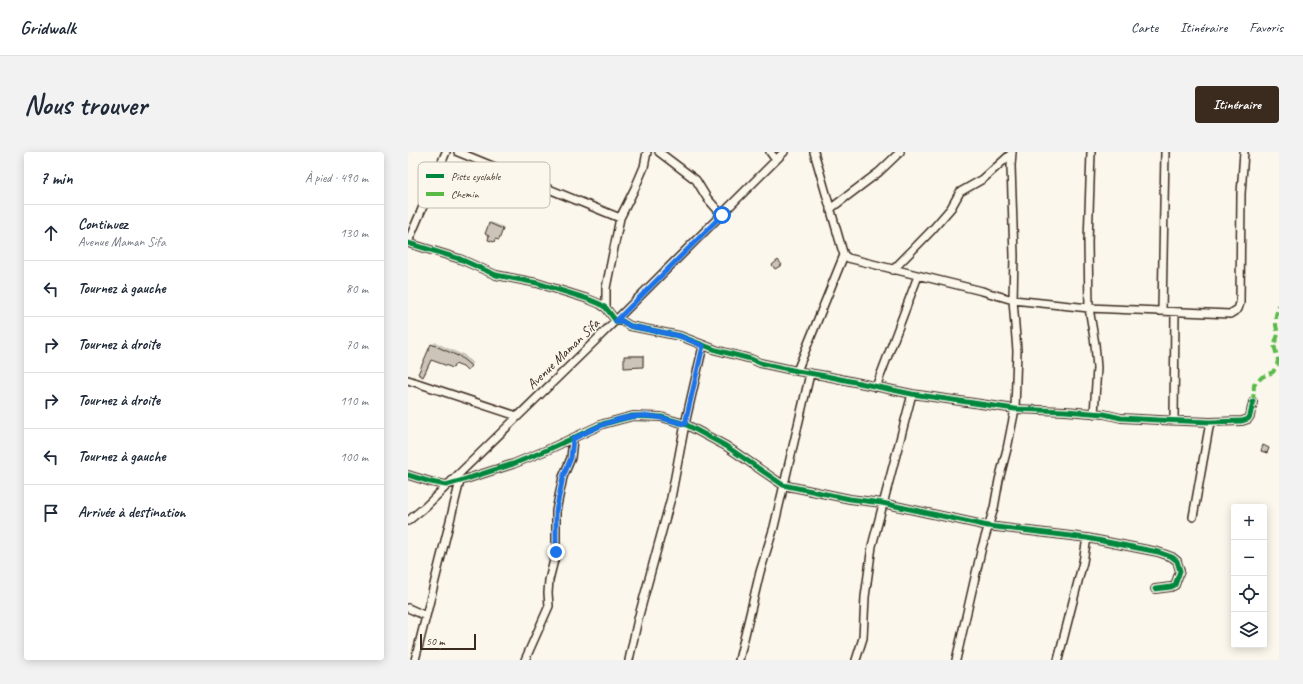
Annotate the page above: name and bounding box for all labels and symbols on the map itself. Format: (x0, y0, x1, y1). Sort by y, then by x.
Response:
legend (418, 162, 550, 208)
text: Piste cyclable (451, 169, 502, 183)
text: Chemin (451, 187, 480, 201)
route start (713, 206, 731, 224)
street label: Avenue Maman Sifa (523, 314, 604, 393)
route end (547, 543, 565, 561)
scale bar (420, 632, 476, 651)

